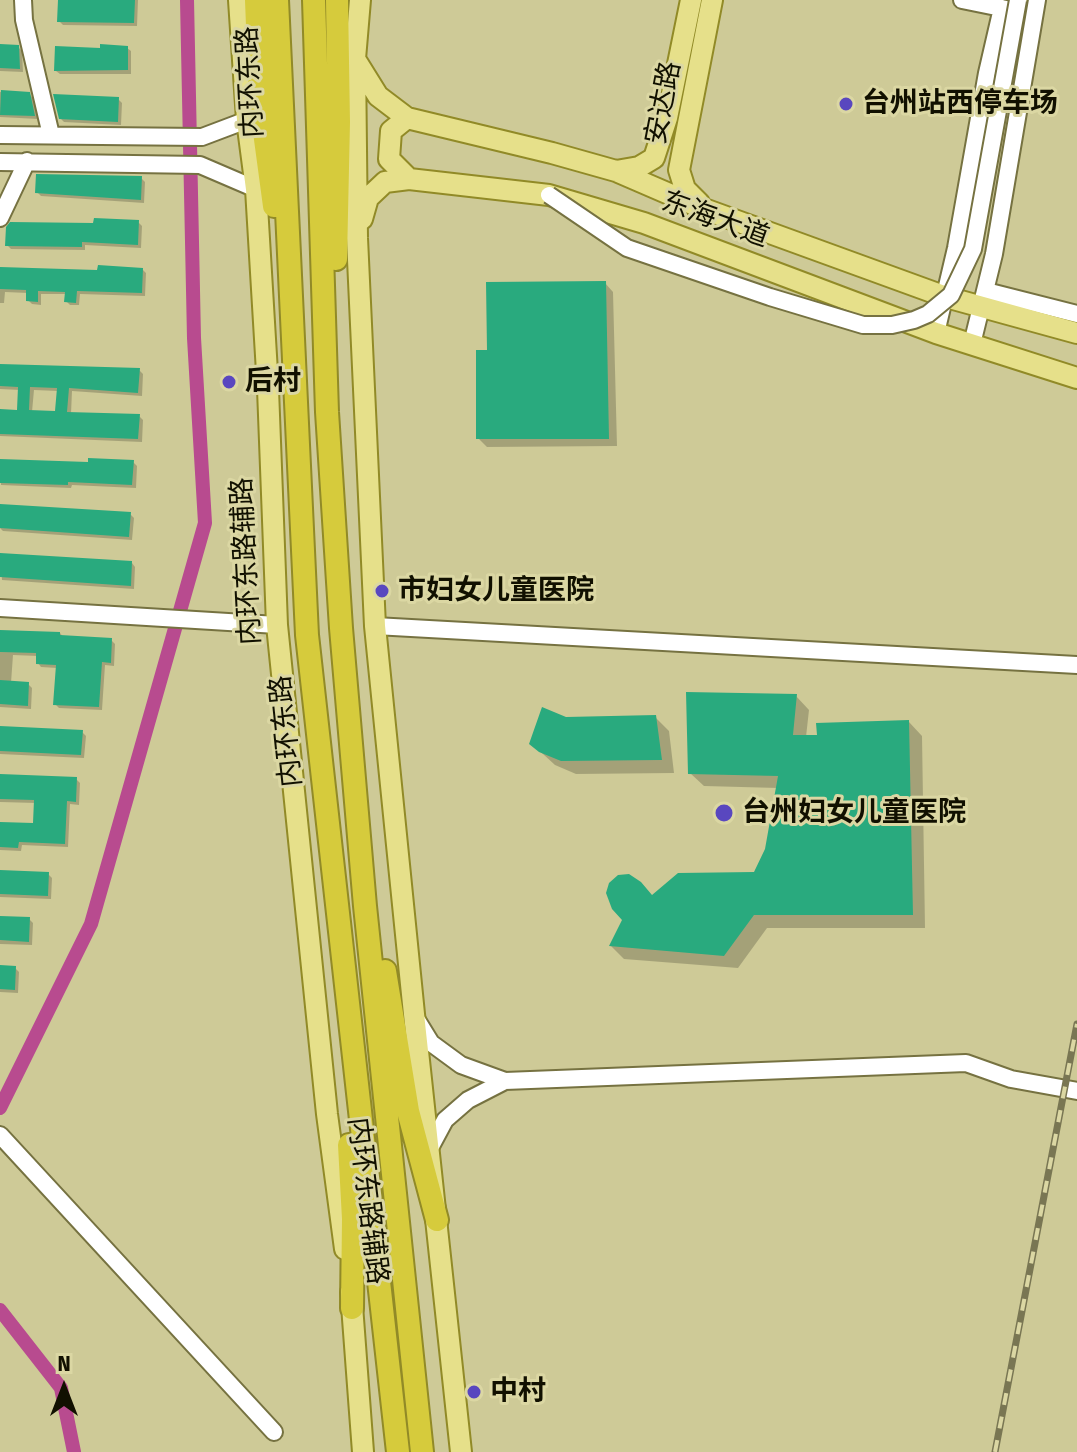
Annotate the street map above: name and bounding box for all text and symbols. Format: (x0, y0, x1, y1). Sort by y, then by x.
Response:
street label: 内环东路 (231, 25, 271, 139)
street label: 安达路 (639, 59, 689, 147)
place label: 台州站西停车场 (862, 87, 1058, 121)
marker: 台州站西停车场 (837, 95, 855, 113)
street label: 东海大道 (657, 185, 773, 255)
place label: 后村 (245, 365, 301, 399)
marker: 后村 (220, 373, 238, 391)
street label: 内环东路辅路 (226, 476, 268, 646)
place label: 市妇女儿童医院 (398, 574, 594, 608)
marker: 市妇女儿童医院 (373, 582, 391, 600)
street label: 内环东路 (264, 674, 310, 788)
place label: 台州妇女儿童医院 (742, 796, 966, 830)
marker: 台州妇女儿童医院 (713, 802, 735, 824)
street label: 内环东路辅路 (340, 1116, 394, 1286)
north arrow (24, 1348, 104, 1428)
text: N (57, 1350, 71, 1377)
place label: 中村 (490, 1375, 546, 1409)
marker: 中村 (465, 1383, 483, 1401)

